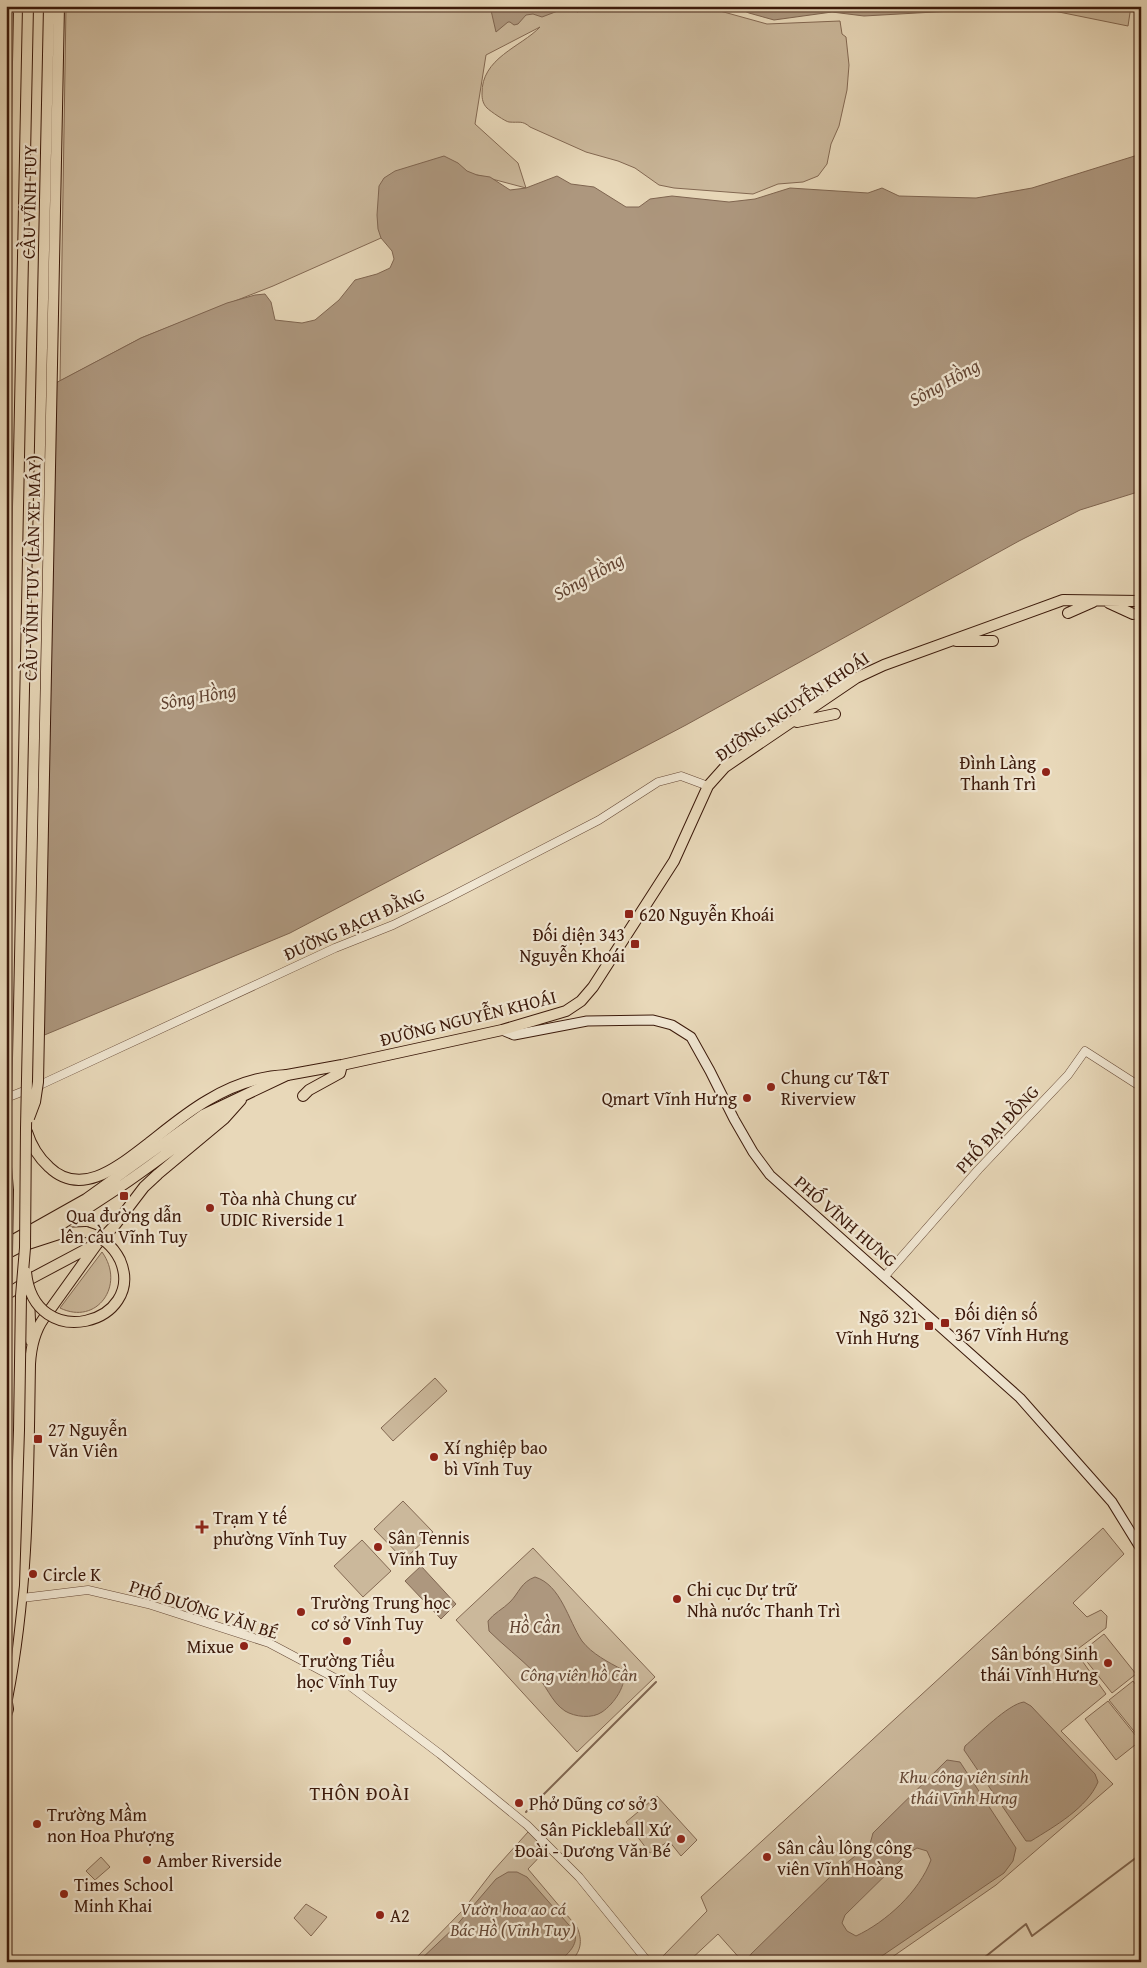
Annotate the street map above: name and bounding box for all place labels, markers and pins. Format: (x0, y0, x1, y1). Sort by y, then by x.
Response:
place label: Đình Làng Thanh Trì (959, 749, 1036, 797)
marker: Đình Làng Thanh Trì (1040, 766, 1052, 778)
place label: 620 Nguyễn Khoái (639, 901, 774, 928)
marker: 620 Nguyễn Khoái (623, 908, 635, 920)
place label: Đối diện 343 Nguyễn Khoái (520, 921, 625, 969)
marker: Đối diện 343 Nguyễn Khoái (629, 938, 641, 950)
place label: Chung cư T&T Riverview (781, 1064, 889, 1112)
marker: Chung cư T&T Riverview (765, 1081, 777, 1093)
place label: Qmart Vĩnh Hưng (602, 1085, 737, 1112)
marker: Qmart Vĩnh Hưng (741, 1092, 753, 1104)
place label: Tòa nhà Chung cư UDIC Riverside 1 (220, 1185, 357, 1233)
marker: Qua đường dẫn lên cầu Vĩnh Tuy (118, 1190, 130, 1202)
place label: Qua đường dẫn lên cầu Vĩnh Tuy (60, 1202, 188, 1250)
marker: Tòa nhà Chung cư UDIC Riverside 1 (204, 1202, 216, 1214)
place label: Đối diện số 367 Vĩnh Hưng (955, 1300, 1068, 1348)
place label: Ngõ 321 Vĩnh Hưng (836, 1303, 919, 1351)
marker: Đối diện số 367 Vĩnh Hưng (939, 1317, 951, 1329)
marker: Ngõ 321 Vĩnh Hưng (923, 1320, 935, 1332)
place label: 27 Nguyễn Văn Viên (48, 1416, 127, 1464)
marker: 27 Nguyễn Văn Viên (32, 1433, 44, 1445)
place label: Xí nghiệp bao bì Vĩnh Tuy (444, 1434, 548, 1482)
marker: Xí nghiệp bao bì Vĩnh Tuy (428, 1451, 440, 1463)
place label: Trạm Y tế phường Vĩnh Tuy (213, 1504, 347, 1552)
marker: Trạm Y tế phường Vĩnh Tuy (195, 1520, 209, 1534)
place label: Sân Tennis Vĩnh Tuy (388, 1524, 470, 1572)
marker: Sân Tennis Vĩnh Tuy (372, 1541, 384, 1553)
place label: Circle K (43, 1561, 101, 1588)
marker: Circle K (27, 1568, 39, 1580)
place label: Chi cục Dự trữ Nhà nước Thanh Trì (687, 1576, 840, 1624)
place label: Trường Trung học cơ sở Vĩnh Tuy (311, 1589, 450, 1637)
marker: Chi cục Dự trữ Nhà nước Thanh Trì (671, 1593, 683, 1605)
marker: Trường Trung học cơ sở Vĩnh Tuy (295, 1606, 307, 1618)
place label: Mixue (187, 1633, 234, 1660)
marker: Trường Tiểu học Vĩnh Tuy (341, 1635, 353, 1647)
marker: Mixue (238, 1640, 250, 1652)
place label: Sân bóng Sinh thái Vĩnh Hưng (981, 1640, 1098, 1688)
place label: Trường Tiểu học Vĩnh Tuy (296, 1647, 398, 1695)
marker: Sân bóng Sinh thái Vĩnh Hưng (1102, 1657, 1114, 1669)
place label: Phở Dũng cơ sở 3 (529, 1790, 658, 1817)
marker: Phở Dũng cơ sở 3 (513, 1797, 525, 1809)
place label: Trường Mầm non Hoa Phượng (47, 1801, 174, 1849)
place label: Sân Pickleball Xứ Đoài - Dương Văn Bé (515, 1816, 672, 1864)
marker: Trường Mầm non Hoa Phượng (31, 1818, 43, 1830)
marker: Sân Pickleball Xứ Đoài - Dương Văn Bé (675, 1833, 687, 1845)
place label: Sân cầu lông công viên Vĩnh Hoàng (777, 1834, 912, 1882)
place label: Amber Riverside (157, 1847, 282, 1874)
marker: Sân cầu lông công viên Vĩnh Hoàng (761, 1851, 773, 1863)
marker: Amber Riverside (141, 1854, 153, 1866)
place label: Times School Minh Khai (74, 1871, 173, 1919)
marker: Times School Minh Khai (58, 1888, 70, 1900)
place label: A2 (390, 1902, 410, 1929)
marker: A2 (374, 1909, 386, 1921)

